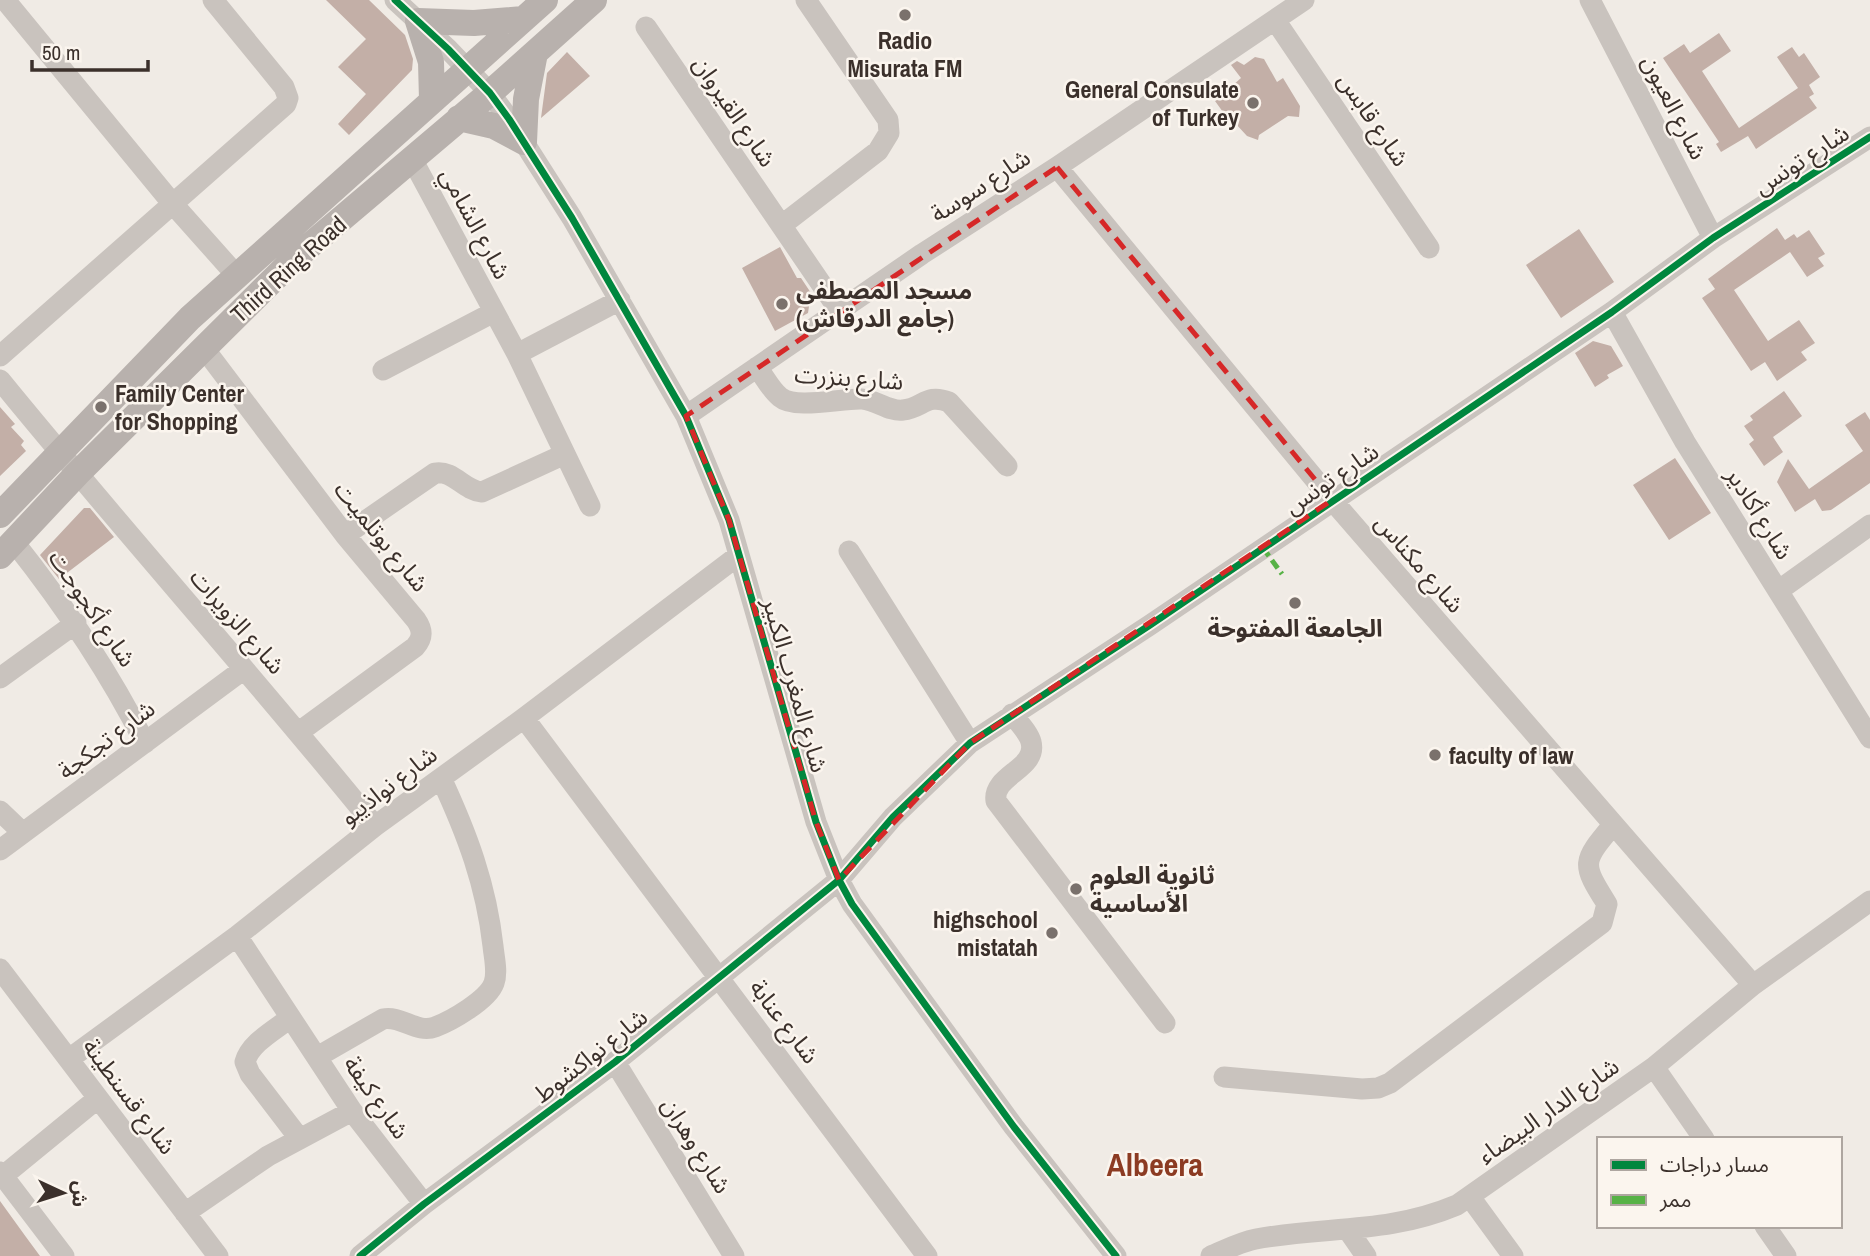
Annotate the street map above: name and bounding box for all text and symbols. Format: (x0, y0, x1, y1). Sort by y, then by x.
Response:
marker: Radio Misurata FM (897, 7, 913, 23)
place label: Radio Misurata FM (848, 24, 962, 84)
scale bar (32, 28, 147, 72)
text: 50 m (42, 38, 80, 67)
street label: شارع القيروان (684, 49, 784, 174)
street label: شارع العيون (1633, 49, 1715, 166)
street label: شارع قابس (1329, 66, 1417, 173)
place label: General Consulate of Turkey (1065, 73, 1239, 133)
marker: General Consulate of Turkey (1245, 95, 1261, 111)
street label: شارع تونس (1747, 116, 1856, 203)
street label: شارع سوسة (924, 141, 1037, 231)
street label: شارع الشامي (430, 162, 519, 286)
street label: Third Ring Road (223, 208, 353, 330)
place label: مسجد المصطفى (جامع الدرقاش) (796, 274, 972, 337)
marker: مسجد المصطفى (جامع الدرقاش) (774, 296, 790, 312)
street label: شارع بنزرت (793, 357, 905, 399)
place label: Family Center for Shopping (115, 377, 245, 437)
marker: Family Center for Shopping (93, 399, 109, 415)
street label: شارع تونس (1277, 435, 1386, 523)
street label: شارع أكادير (1717, 460, 1801, 566)
street label: شارع بوتلميت (326, 474, 436, 599)
street label: شارع مكناس (1367, 507, 1472, 621)
street label: شارع أكجوجت (40, 543, 144, 674)
street label: شارع الزويرات (182, 561, 293, 682)
street label: شارع المغرب الكبير (754, 593, 836, 777)
marker: الجامعة المفتوحة (1287, 595, 1303, 611)
place label: الجامعة المفتوحة (1207, 612, 1383, 644)
street label: شارع تجكجة (51, 692, 162, 788)
street label: شارع نواذيبو (333, 738, 444, 834)
place label: faculty of law (1449, 739, 1574, 771)
marker: faculty of law (1427, 747, 1443, 763)
place label: ثانوية العلوم الأساسية (1090, 859, 1215, 919)
marker: ثانوية العلوم الأساسية (1068, 881, 1084, 897)
place label: highschool mistatah (933, 903, 1038, 963)
marker: highschool mistatah (1044, 925, 1060, 941)
street label: شارع عنابة (741, 972, 827, 1071)
street label: شارع نواكشوط (526, 1000, 655, 1111)
street label: شارع قسنطينة (74, 1031, 184, 1162)
street label: شارع كيفة (335, 1049, 417, 1146)
street label: شارع الدار البيضاء (1471, 1049, 1626, 1172)
street label: شارع وهران (653, 1091, 739, 1200)
legend (1597, 1137, 1842, 1228)
district label: Albeera (1107, 1143, 1204, 1186)
text: مسار دراجات (1660, 1150, 1769, 1179)
north arrow (28, 1158, 98, 1228)
text: ش (66, 1180, 94, 1208)
text: ممر (1659, 1185, 1691, 1214)

